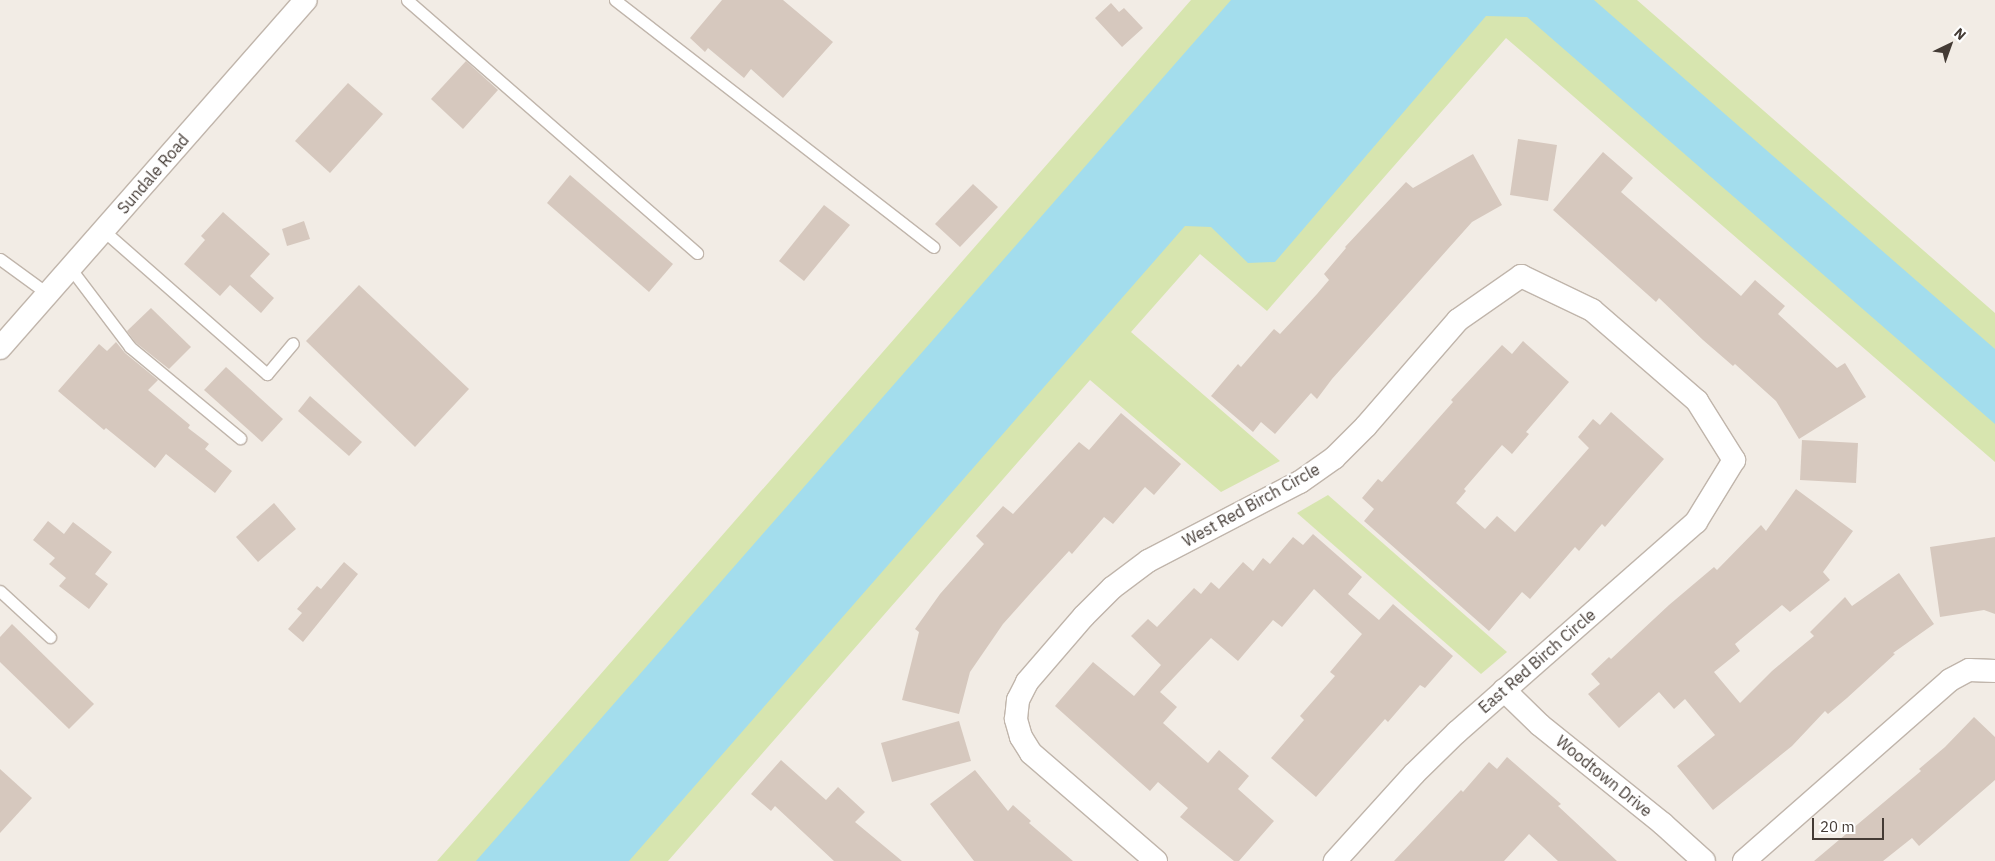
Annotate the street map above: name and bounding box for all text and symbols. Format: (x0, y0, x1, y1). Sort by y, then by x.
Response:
north arrow (1925, 20, 1975, 70)
text: N (1950, 24, 1970, 44)
street label: Sundale Road (113, 130, 193, 218)
street label: West Red Birch Circle (1179, 459, 1323, 551)
street label: East Red Birch Circle (1475, 605, 1599, 717)
street label: Woodtown Drive (1552, 731, 1656, 821)
scale bar (1815, 808, 1888, 840)
text: 20 m (1820, 817, 1855, 836)

